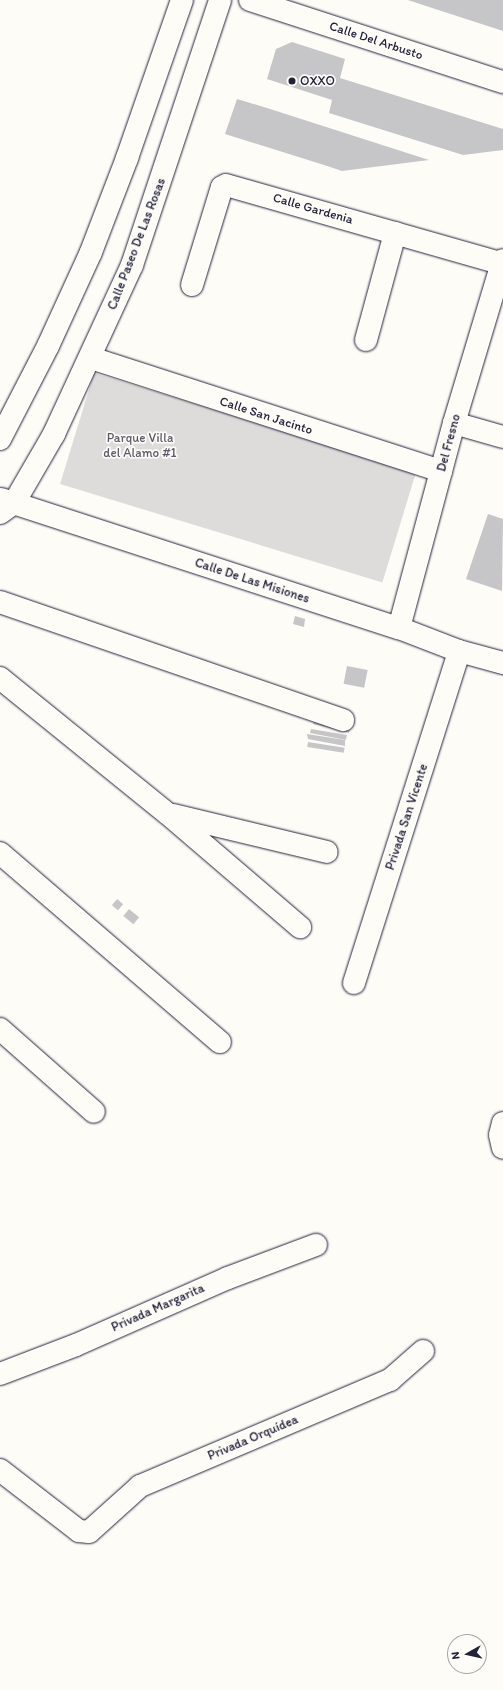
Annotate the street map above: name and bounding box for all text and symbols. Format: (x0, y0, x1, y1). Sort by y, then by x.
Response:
street label: Calle Del Arbusto (327, 18, 425, 64)
place label: OXXO (300, 73, 335, 89)
marker: OXXO (287, 76, 297, 86)
street label: Calle Paseo De Las Rosas (105, 176, 169, 312)
street label: Calle Gardenia (271, 190, 355, 228)
street label: Calle San Jacinto (218, 394, 314, 438)
street label: Del Fresno (434, 412, 464, 474)
park label: Parque Villa del Alamo #1 (103, 431, 177, 462)
street label: Calle De Las Misiones (193, 555, 311, 607)
street label: Privada San Vicente (382, 762, 432, 872)
street label: Privada Margarita (109, 1280, 207, 1336)
street label: Privada Orquídea (205, 1412, 301, 1464)
north arrow (447, 1634, 487, 1674)
text: N (449, 1651, 463, 1660)

